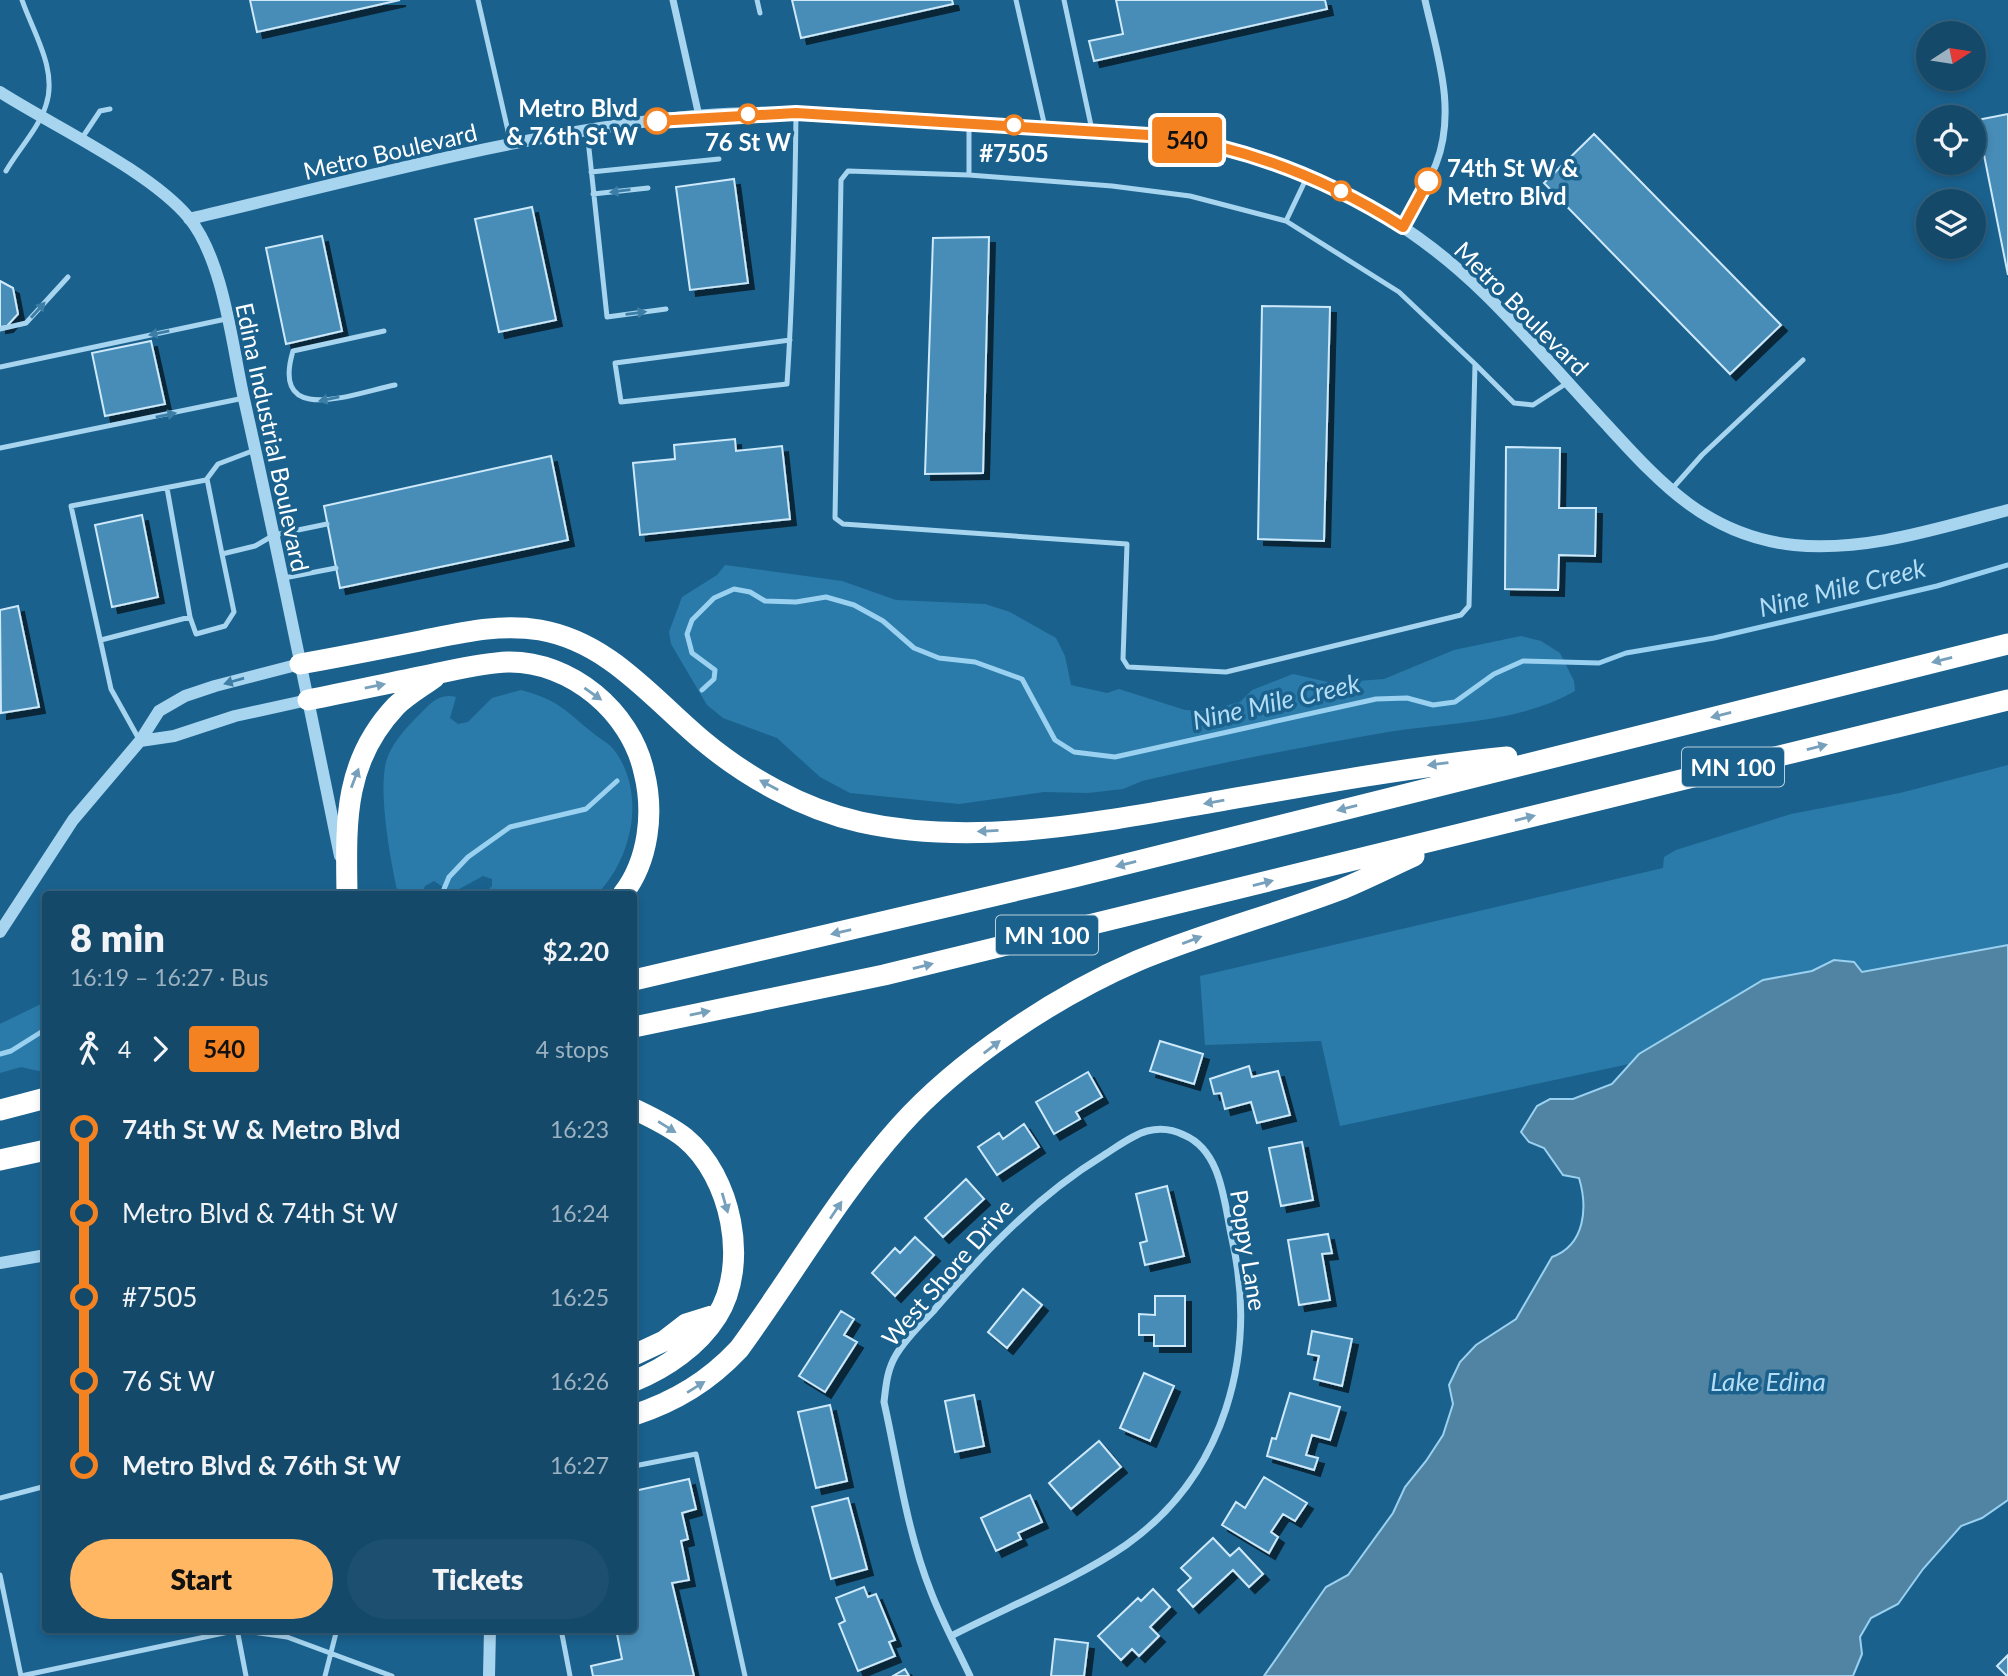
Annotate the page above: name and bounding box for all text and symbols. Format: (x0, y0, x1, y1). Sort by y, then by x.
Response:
north arrow (1916, 21, 1986, 91)
map controls (1916, 21, 1986, 259)
place label: Metro Blvd & 76th St W (506, 93, 639, 150)
marker: 76 St W (738, 104, 758, 124)
button: locate (1916, 105, 1986, 175)
marker: Metro Blvd & 76th St W (644, 108, 670, 134)
marker: #7505 (1004, 115, 1024, 135)
street label: Metro Boulevard (300, 117, 480, 185)
line badge: 540 (1147, 117, 1227, 163)
text: 540 (1166, 125, 1208, 154)
place label: 76 St W (705, 127, 792, 156)
place label: #7505 (979, 138, 1049, 167)
place label: 74th St W & Metro Blvd (1447, 153, 1579, 210)
marker: 74th St W & Metro Blvd (1415, 168, 1441, 194)
unlabelled marker (1331, 181, 1351, 201)
one-way arrow (609, 186, 631, 197)
button: layers (1916, 189, 1986, 259)
street label: Metro Boulevard (1449, 235, 1595, 381)
street label: Edina Industrial Boulevard (230, 300, 316, 574)
one-way arrow (30, 301, 46, 319)
one-way arrow (625, 308, 647, 319)
one-way arrow (148, 328, 170, 339)
one-way arrow (318, 393, 340, 404)
one-way arrow (155, 409, 177, 420)
water label: Nine Mile Creek (1755, 551, 1929, 623)
one-way arrow (1931, 655, 1953, 666)
water label: Nine Mile Creek (1189, 666, 1363, 736)
one-way arrow (223, 676, 244, 686)
one-way arrow (364, 681, 386, 692)
one-way arrow (584, 687, 602, 701)
one-way arrow (1710, 710, 1732, 721)
one-way arrow (1806, 741, 1828, 752)
road number: MN 100 (1682, 748, 1784, 786)
one-way arrow (1427, 759, 1449, 770)
one-way arrow (349, 768, 360, 789)
one-way arrow (759, 779, 779, 791)
one-way arrow (1203, 797, 1225, 808)
one-way arrow (1335, 803, 1357, 814)
one-way arrow (1514, 813, 1536, 824)
one-way arrow (977, 826, 999, 837)
one-way arrow (1115, 859, 1137, 870)
one-way arrow (1252, 877, 1274, 888)
text: 8 min (70, 914, 165, 960)
road number: MN 100 (996, 916, 1098, 954)
one-way arrow (830, 927, 852, 938)
text: $2.20 (543, 935, 609, 967)
one-way arrow (1182, 935, 1203, 946)
one-way arrow (912, 960, 934, 971)
text: 16:19 – 16:27 · Bus (70, 963, 269, 991)
one-way arrow (689, 1008, 711, 1019)
icon: walk (70, 1030, 108, 1068)
icon: forward (141, 1030, 179, 1068)
text: 540 (203, 1034, 245, 1063)
text: 4 (118, 1035, 131, 1063)
text: 4 stops (536, 1035, 609, 1063)
one-way arrow (983, 1040, 1001, 1054)
text: 74th St W & Metro Blvd (122, 1113, 401, 1145)
text: 16:23 (550, 1115, 609, 1143)
one-way arrow (657, 1120, 676, 1133)
street label: Poppy Lane (1225, 1187, 1273, 1313)
one-way arrow (720, 1193, 730, 1214)
street label: West Shore Drive (875, 1193, 1019, 1351)
text: Metro Blvd & 74th St W (122, 1197, 398, 1229)
text: 16:24 (550, 1199, 609, 1227)
one-way arrow (829, 1201, 843, 1219)
text: #7505 (122, 1281, 197, 1313)
text: 16:25 (550, 1283, 609, 1311)
text: 76 St W (122, 1365, 215, 1397)
water label: Lake Edina (1710, 1365, 1826, 1397)
text: 16:26 (550, 1367, 609, 1395)
one-way arrow (686, 1380, 705, 1393)
text: Metro Blvd & 76th St W (122, 1449, 401, 1481)
text: 16:27 (550, 1451, 609, 1479)
button: Start (70, 1539, 333, 1619)
button: Tickets (347, 1539, 609, 1619)

